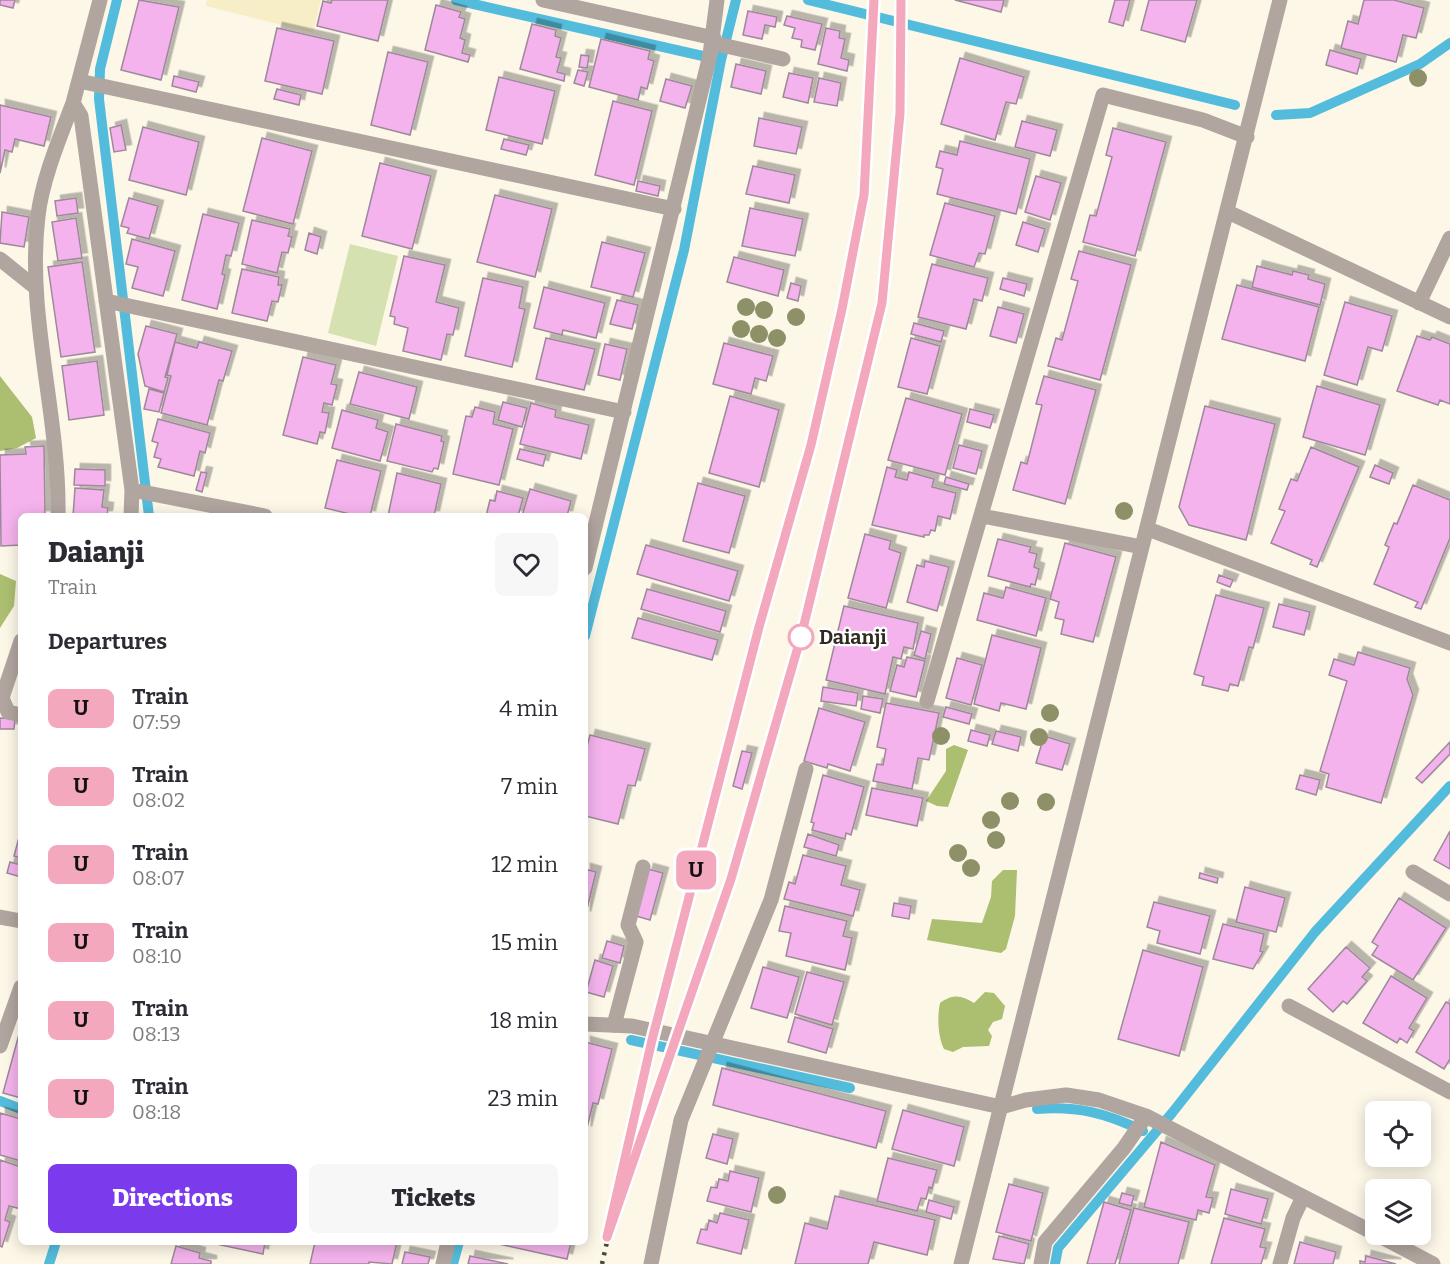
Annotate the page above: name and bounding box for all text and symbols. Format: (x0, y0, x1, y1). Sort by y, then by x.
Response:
button: heart (495, 533, 558, 596)
text: Daianji (48, 536, 144, 569)
text: Train (48, 575, 97, 599)
marker: Daianji (788, 624, 814, 650)
place label: Daianji (819, 625, 887, 649)
text: Departures (48, 628, 167, 655)
text: Train (132, 683, 188, 710)
text: U (73, 695, 89, 721)
text: 4 min (499, 695, 558, 722)
text: 07:59 (132, 710, 181, 734)
text: Train (132, 761, 188, 788)
text: U (73, 773, 89, 799)
text: 7 min (501, 773, 558, 800)
text: 08:02 (132, 788, 185, 812)
text: Train (132, 839, 188, 866)
line badge: U (676, 850, 716, 890)
text: U (73, 851, 89, 877)
text: 12 min (491, 851, 558, 878)
text: U (688, 857, 704, 883)
text: 08:07 (132, 866, 184, 890)
text: Train (132, 917, 188, 944)
text: U (73, 929, 89, 955)
text: 15 min (491, 929, 558, 956)
text: 08:10 (132, 944, 182, 968)
text: Train (132, 995, 188, 1022)
text: U (73, 1007, 89, 1033)
text: 18 min (490, 1007, 558, 1034)
text: 08:13 (132, 1022, 181, 1046)
text: Train (132, 1073, 188, 1100)
text: U (73, 1085, 89, 1111)
text: 23 min (488, 1085, 558, 1112)
text: 08:18 (132, 1100, 181, 1124)
map controls (1365, 1101, 1431, 1245)
button: locate (1365, 1101, 1431, 1167)
button: Directions (48, 1164, 297, 1233)
button: Tickets (309, 1164, 558, 1233)
button: layers (1365, 1179, 1431, 1245)

